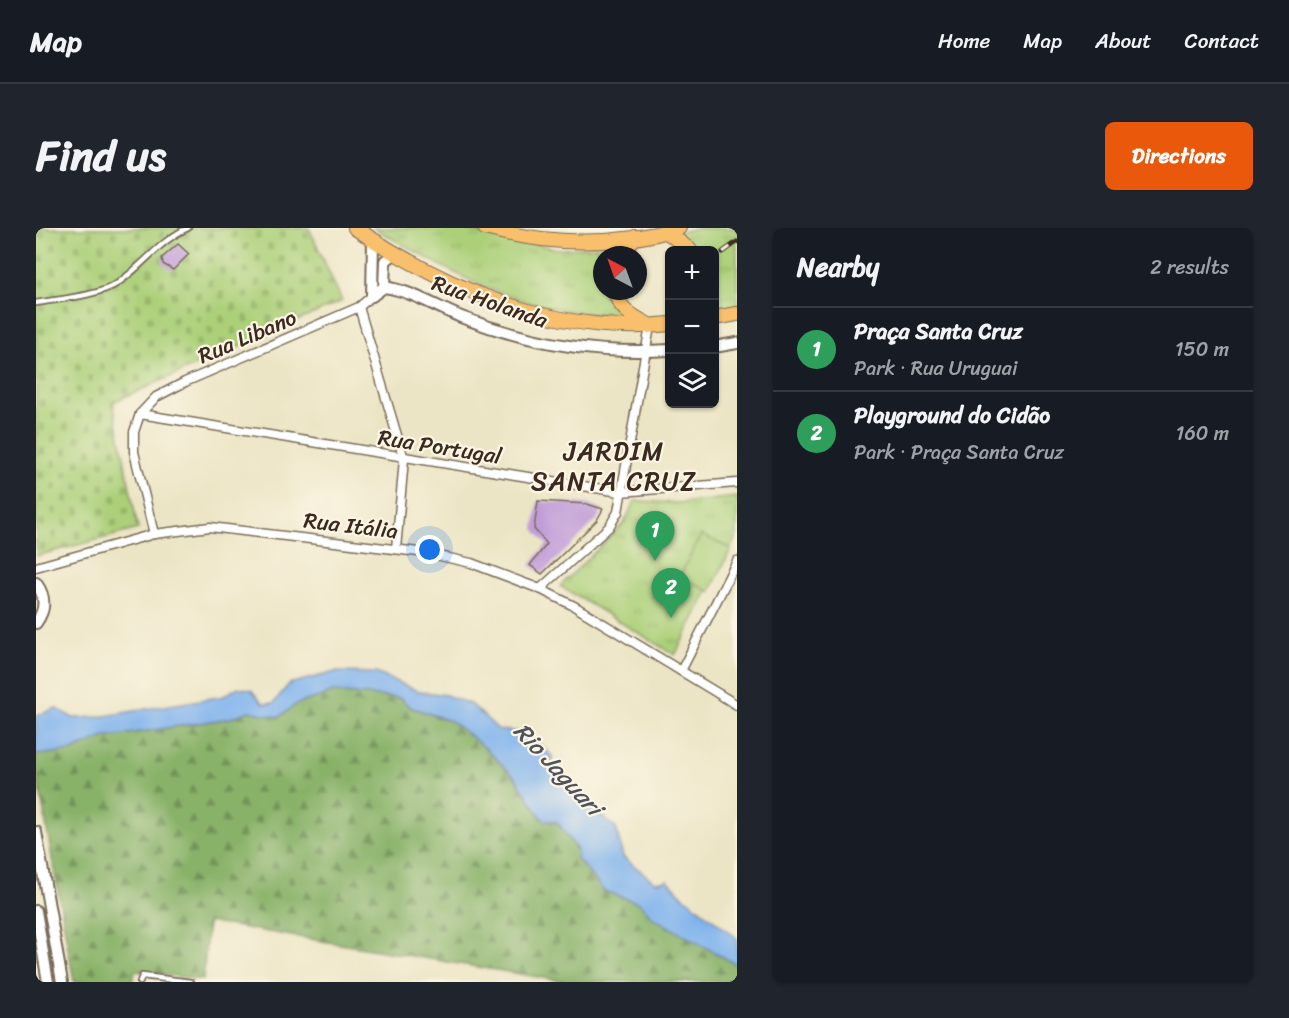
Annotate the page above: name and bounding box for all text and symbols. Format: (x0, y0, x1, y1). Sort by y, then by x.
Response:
text: Map (30, 17, 82, 66)
text: Home (938, 22, 990, 60)
text: Map (1023, 22, 1062, 60)
text: About (1095, 22, 1152, 60)
text: Contact (1185, 22, 1259, 60)
text: Find us (36, 119, 166, 193)
button: Directions (1105, 122, 1253, 190)
text: Nearby (797, 244, 879, 290)
north arrow (593, 246, 647, 300)
map controls (665, 246, 719, 408)
button: + (665, 246, 719, 300)
text: 2 results (1150, 250, 1229, 285)
street label: Rua Holanda (427, 263, 554, 340)
street label: Rua Libano (192, 298, 303, 375)
button: − (665, 300, 719, 354)
text: Praça Santa Cruz (854, 312, 1023, 351)
text: 1 (812, 332, 821, 367)
text: 150 m (1175, 332, 1229, 367)
text: Park · Rua Uruguai (854, 351, 1017, 386)
button: layers (665, 354, 719, 408)
text: Playground do Cidão (854, 396, 1050, 435)
text: 2 (811, 416, 822, 451)
text: 160 m (1176, 416, 1229, 451)
street label: Rua Portugal (375, 417, 505, 476)
district label: JARDIM SANTA CRUZ (531, 428, 697, 504)
text: Park · Praça Santa Cruz (854, 435, 1064, 470)
street label: Rua Itália (302, 500, 400, 551)
pin: 1 (636, 512, 674, 561)
your location (415, 535, 444, 564)
pin: 2 (652, 568, 690, 618)
water label: Rio Jaguari (503, 712, 616, 829)

